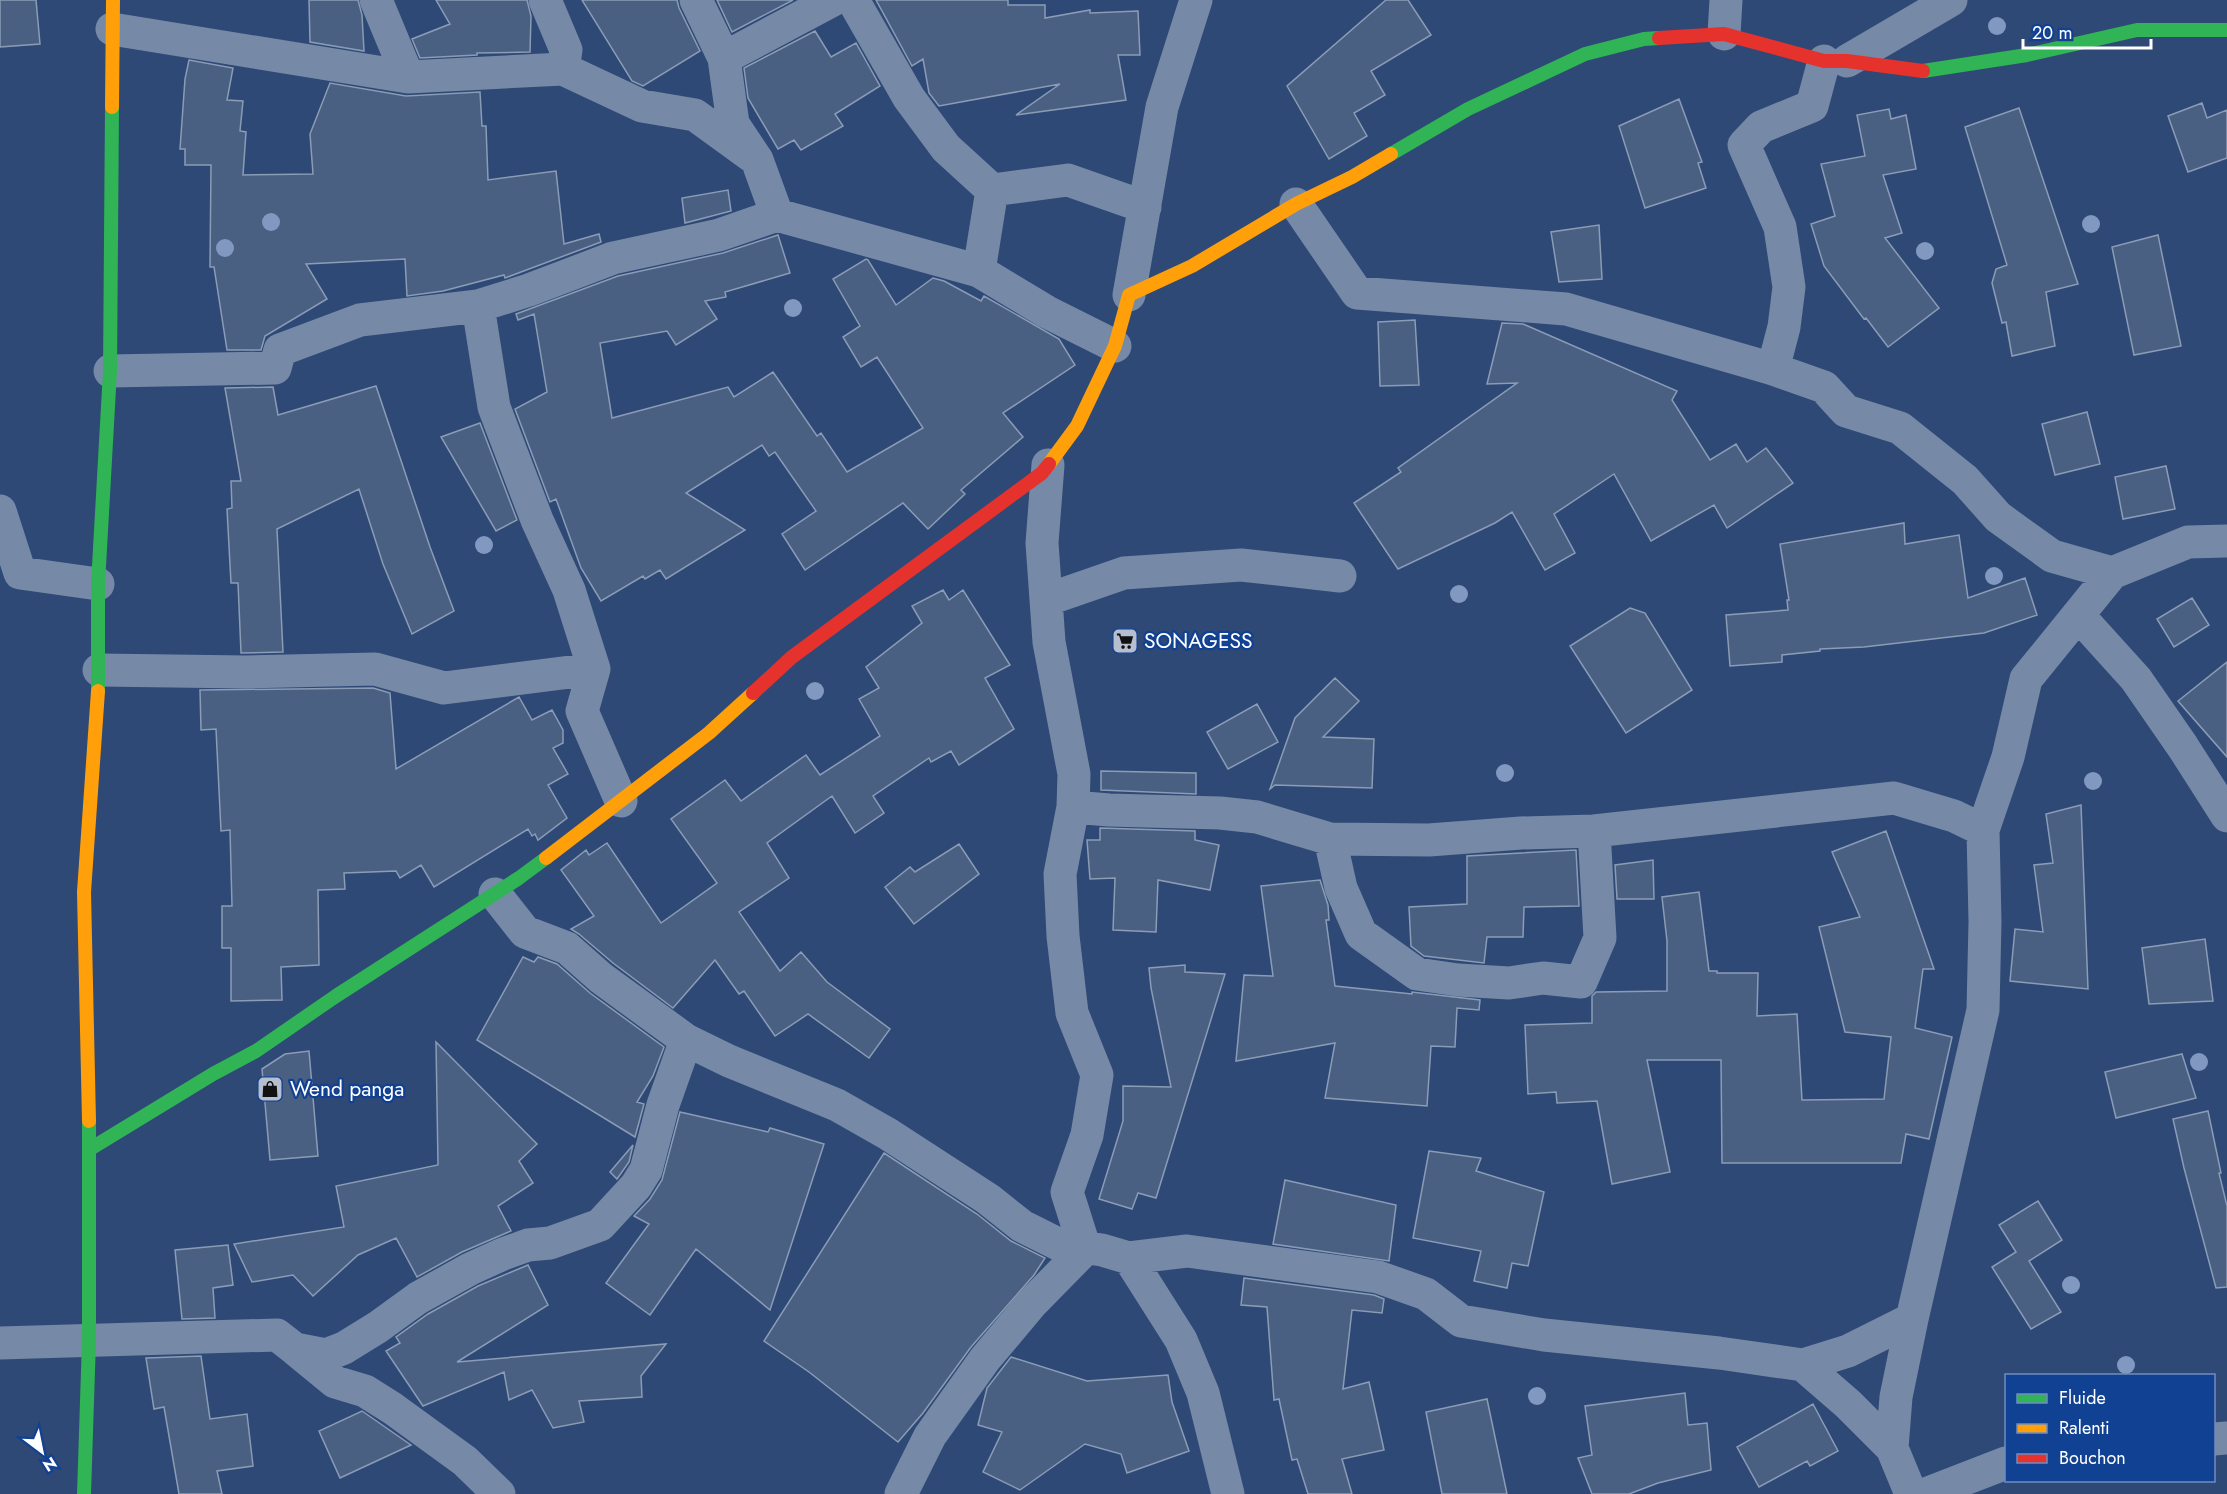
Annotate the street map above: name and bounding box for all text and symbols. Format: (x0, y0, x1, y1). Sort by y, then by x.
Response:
scale bar (2023, 12, 2150, 50)
text: 20 m (2032, 20, 2072, 46)
supermarket icon: SONAGESS (1110, 626, 1140, 656)
place label: SONAGESS (1144, 626, 1252, 656)
shop icon: Wend panga (255, 1074, 285, 1104)
place label: Wend panga (290, 1074, 404, 1104)
legend (2005, 1374, 2215, 1482)
text: Fluide (2059, 1385, 2106, 1411)
text: Ralenti (2059, 1415, 2110, 1441)
north arrow (12, 1422, 72, 1482)
text: Bouchon (2059, 1445, 2126, 1471)
text: N (38, 1451, 61, 1477)

